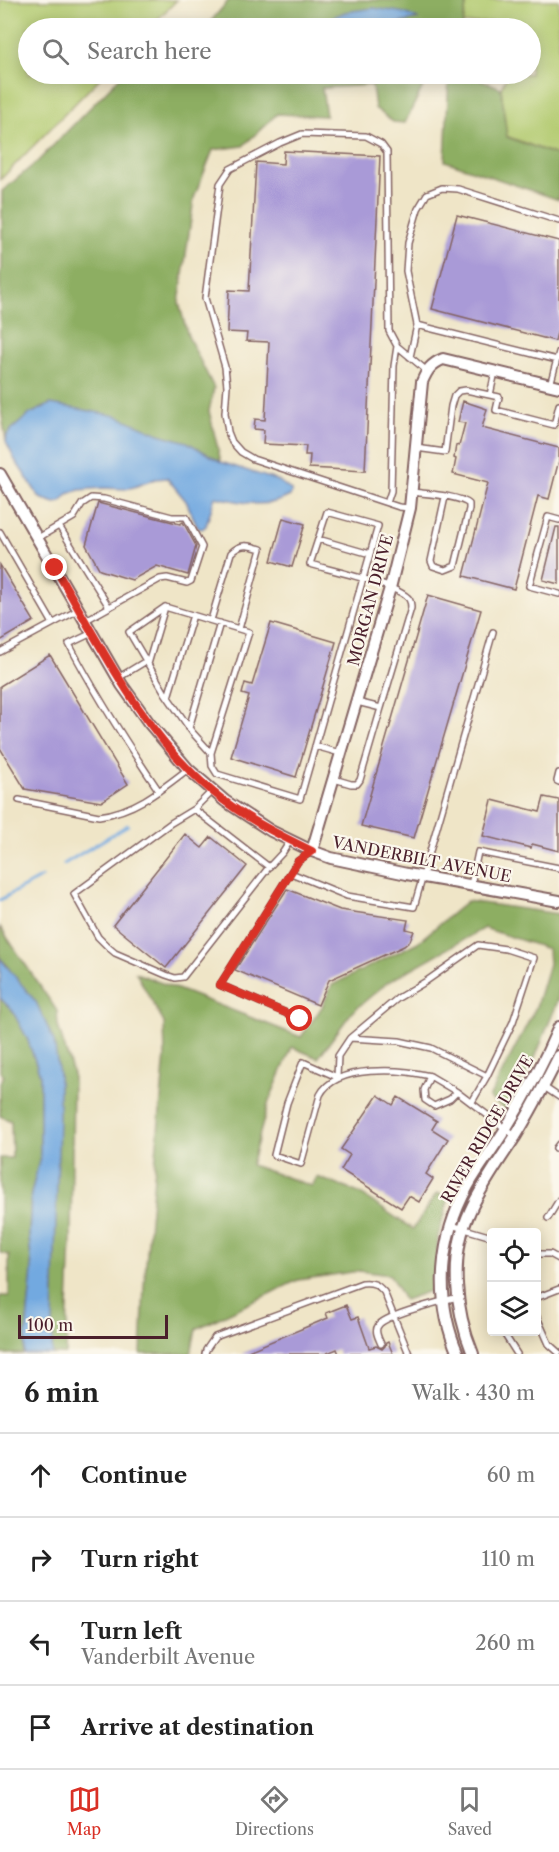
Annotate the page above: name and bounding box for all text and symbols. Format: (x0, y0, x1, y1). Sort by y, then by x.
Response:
search box (18, 18, 541, 84)
icon: search (39, 35, 72, 68)
text: Search here (87, 38, 212, 65)
street label: MORGAN DRIVE (343, 532, 397, 668)
route end (41, 554, 67, 580)
street label: VANDERBILT AVENUE (330, 832, 513, 886)
route start (286, 1005, 312, 1031)
street label: RIVER RIDGE DRIVE (436, 1051, 538, 1207)
map controls (487, 1228, 541, 1336)
button: locate (487, 1228, 541, 1282)
button: layers (487, 1282, 541, 1336)
scale bar (18, 1312, 168, 1340)
text: 100 m (27, 1315, 73, 1335)
text: 6 min (24, 1377, 99, 1409)
text: Walk · 430 m (412, 1381, 535, 1405)
icon: ahead (24, 1459, 57, 1492)
text: Continue (81, 1462, 187, 1489)
text: 60 m (487, 1463, 535, 1487)
icon: right (24, 1543, 57, 1576)
text: Turn right (81, 1546, 199, 1573)
text: 110 m (482, 1547, 535, 1571)
text: Turn left (81, 1618, 182, 1645)
icon: left (24, 1627, 57, 1660)
text: 260 m (475, 1631, 535, 1655)
text: Vanderbilt Avenue (81, 1645, 255, 1669)
icon: arrive (24, 1711, 57, 1744)
text: Arrive at destination (81, 1714, 314, 1741)
tab: Map (67, 1783, 101, 1839)
tab: Directions (235, 1783, 314, 1839)
tab: Saved (448, 1783, 492, 1839)

